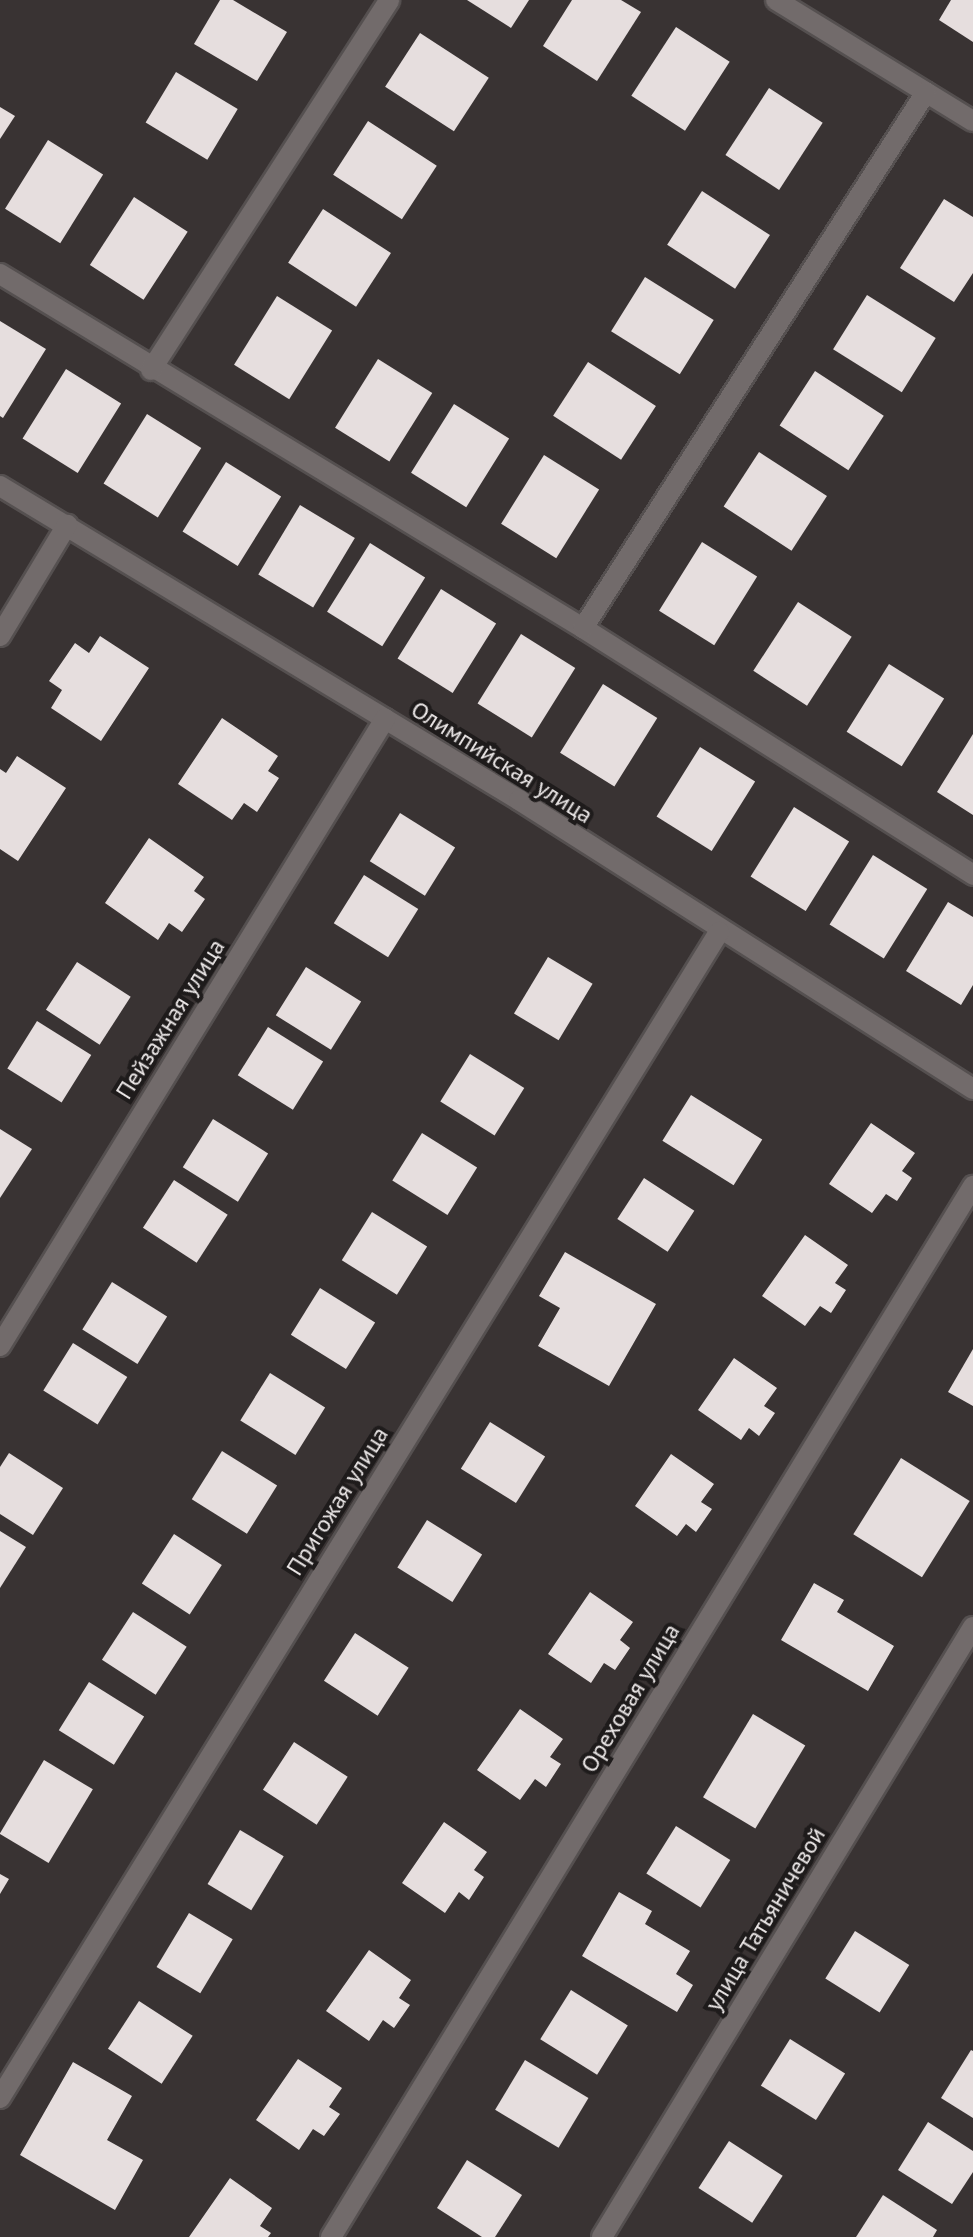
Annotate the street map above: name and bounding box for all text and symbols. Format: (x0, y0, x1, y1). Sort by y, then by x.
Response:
street label: Олимпийская улица (406, 695, 598, 829)
street label: Пейзажная улица (109, 934, 231, 1104)
street label: Пригожая улица (280, 1421, 394, 1581)
street label: Ореховая улица (574, 1618, 686, 1778)
street label: улица Татьяничевой (699, 1822, 831, 2016)

